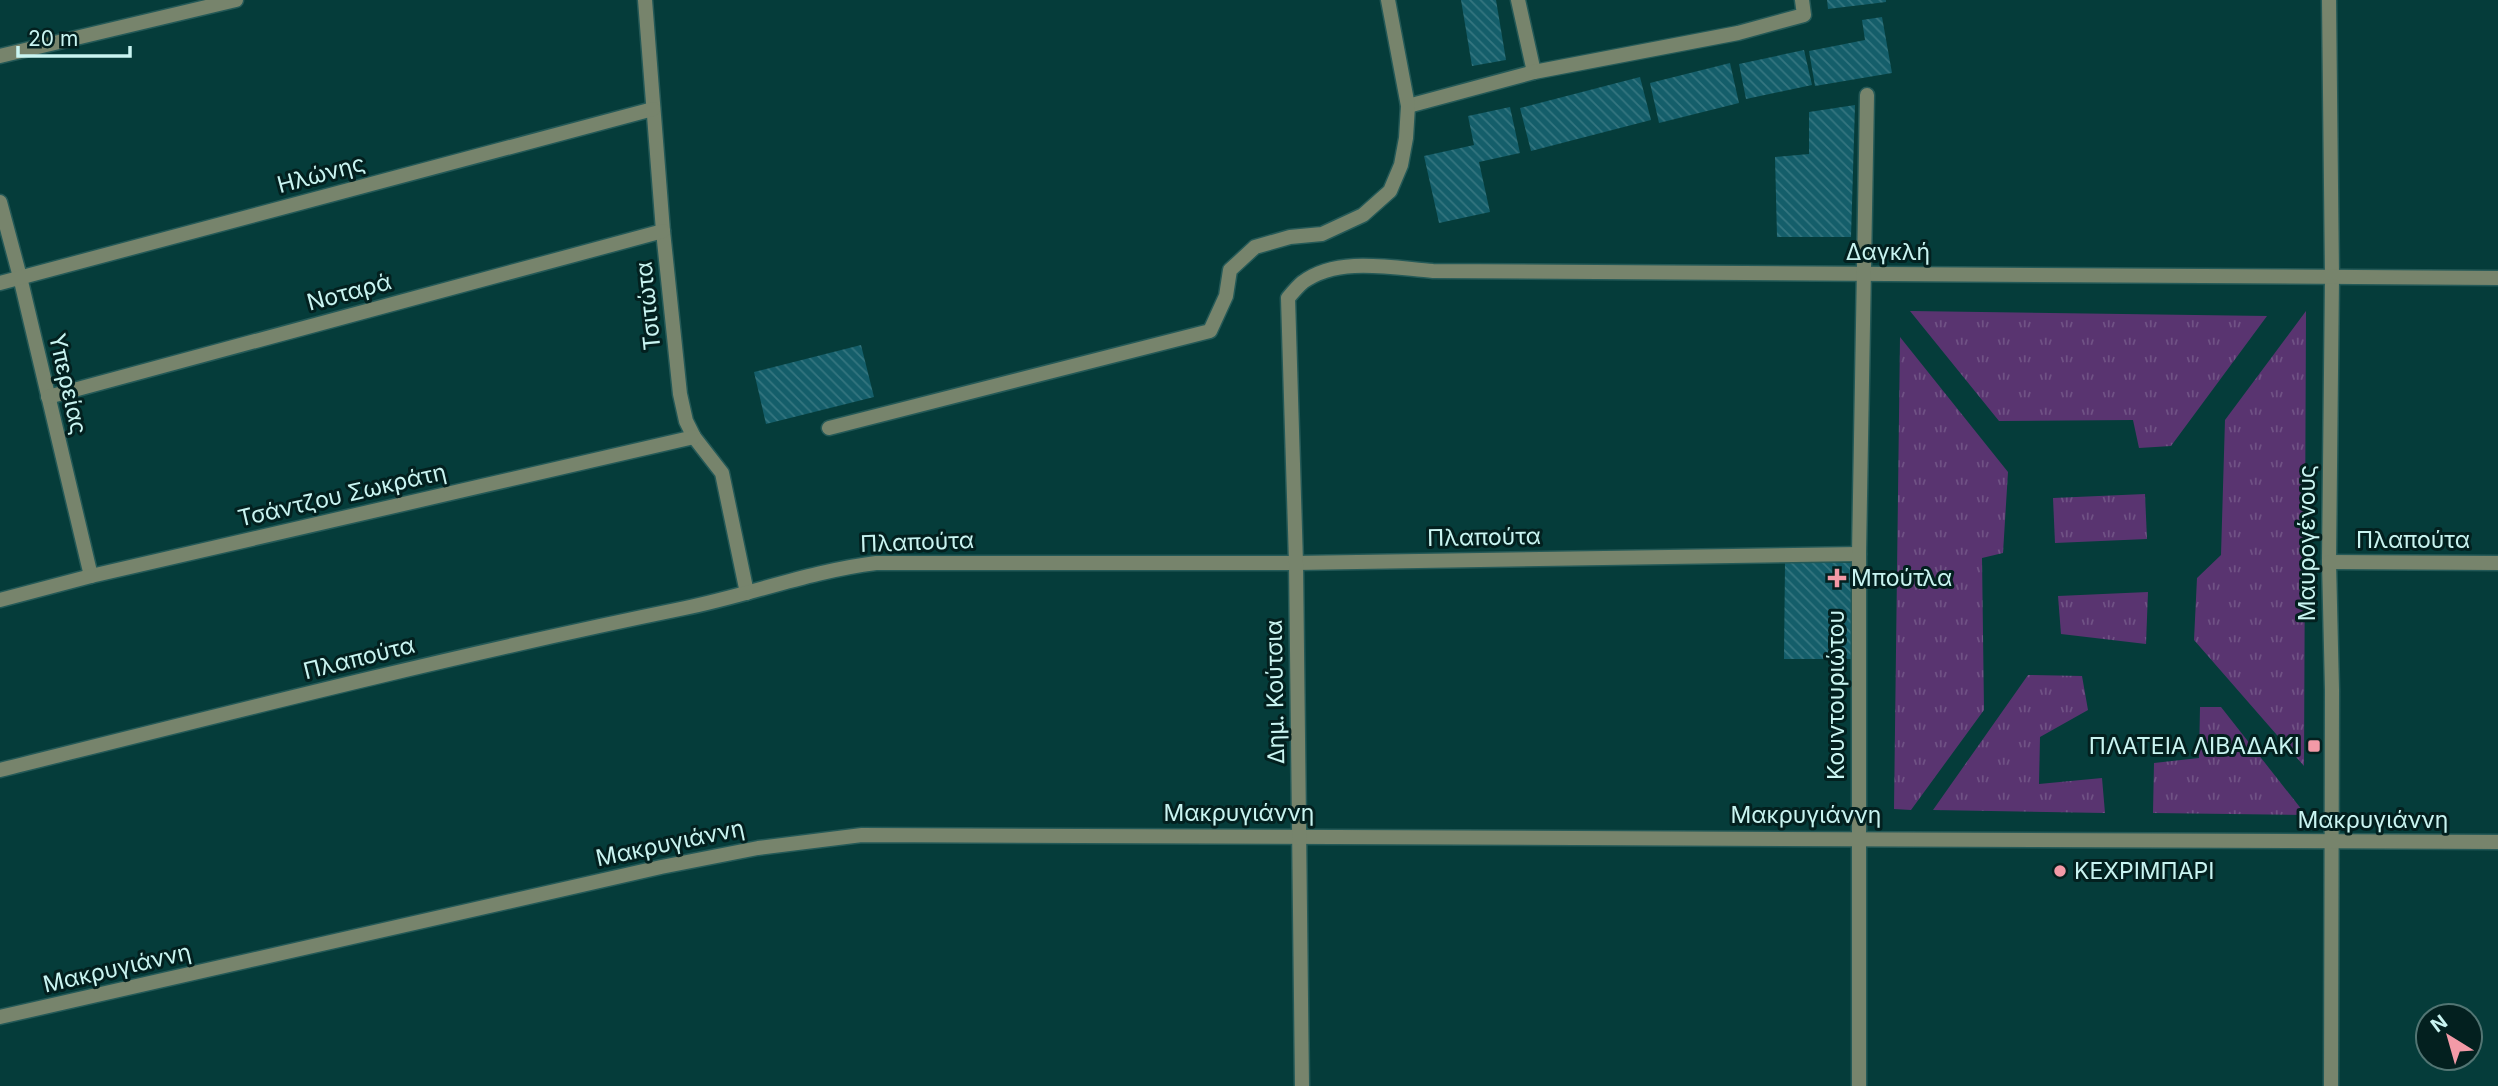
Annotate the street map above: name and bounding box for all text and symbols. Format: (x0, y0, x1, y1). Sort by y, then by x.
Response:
scale bar (18, 14, 130, 58)
text: 20 m (28, 26, 78, 51)
street label: Ηλώνης (274, 149, 368, 199)
street label: Δαγκλή (1846, 238, 1930, 266)
street label: Τσιτώτα (629, 260, 667, 352)
street label: Νοταρά (304, 267, 394, 317)
street label: Υπερείας (43, 331, 93, 437)
street label: Τσάντζου Σωκράτη (235, 457, 449, 533)
street label: Μαυρογένους (2293, 465, 2321, 621)
street label: Πλαπούτα (1427, 522, 1541, 552)
street label: Πλαπούτα (860, 526, 974, 558)
street label: Πλαπούτα (2356, 526, 2470, 554)
place label: Μπούτλα (1851, 564, 1952, 592)
marker: Μπούτλα (1829, 570, 1845, 586)
street label: Κουντουριώτου (1822, 610, 1850, 780)
street label: Δημ. Κούτσια (1260, 620, 1290, 764)
street label: Πλαπούτα (300, 631, 418, 685)
place label: ΠΛΑΤΕΙΑ ΛΙΒΑΔΑΚΙ (2089, 732, 2300, 760)
marker: ΠΛΑΤΕΙΑ ΛΙΒΑΔΑΚΙ (2306, 738, 2322, 754)
street label: Μακρυγιάννη (1164, 799, 1314, 827)
street label: Μακρυγιάννη (1731, 801, 1881, 829)
street label: Μακρυγιάννη (2298, 806, 2448, 834)
street label: Μακρυγιάννη (593, 814, 747, 872)
place label: ΚΕΧΡΙΜΠΑΡΙ (2074, 857, 2214, 885)
marker: ΚΕΧΡΙΜΠΑΡΙ (2052, 863, 2068, 879)
street label: Μακρυγιάννη (40, 937, 194, 999)
north arrow (2414, 1002, 2484, 1072)
text: N (2426, 1010, 2452, 1037)

